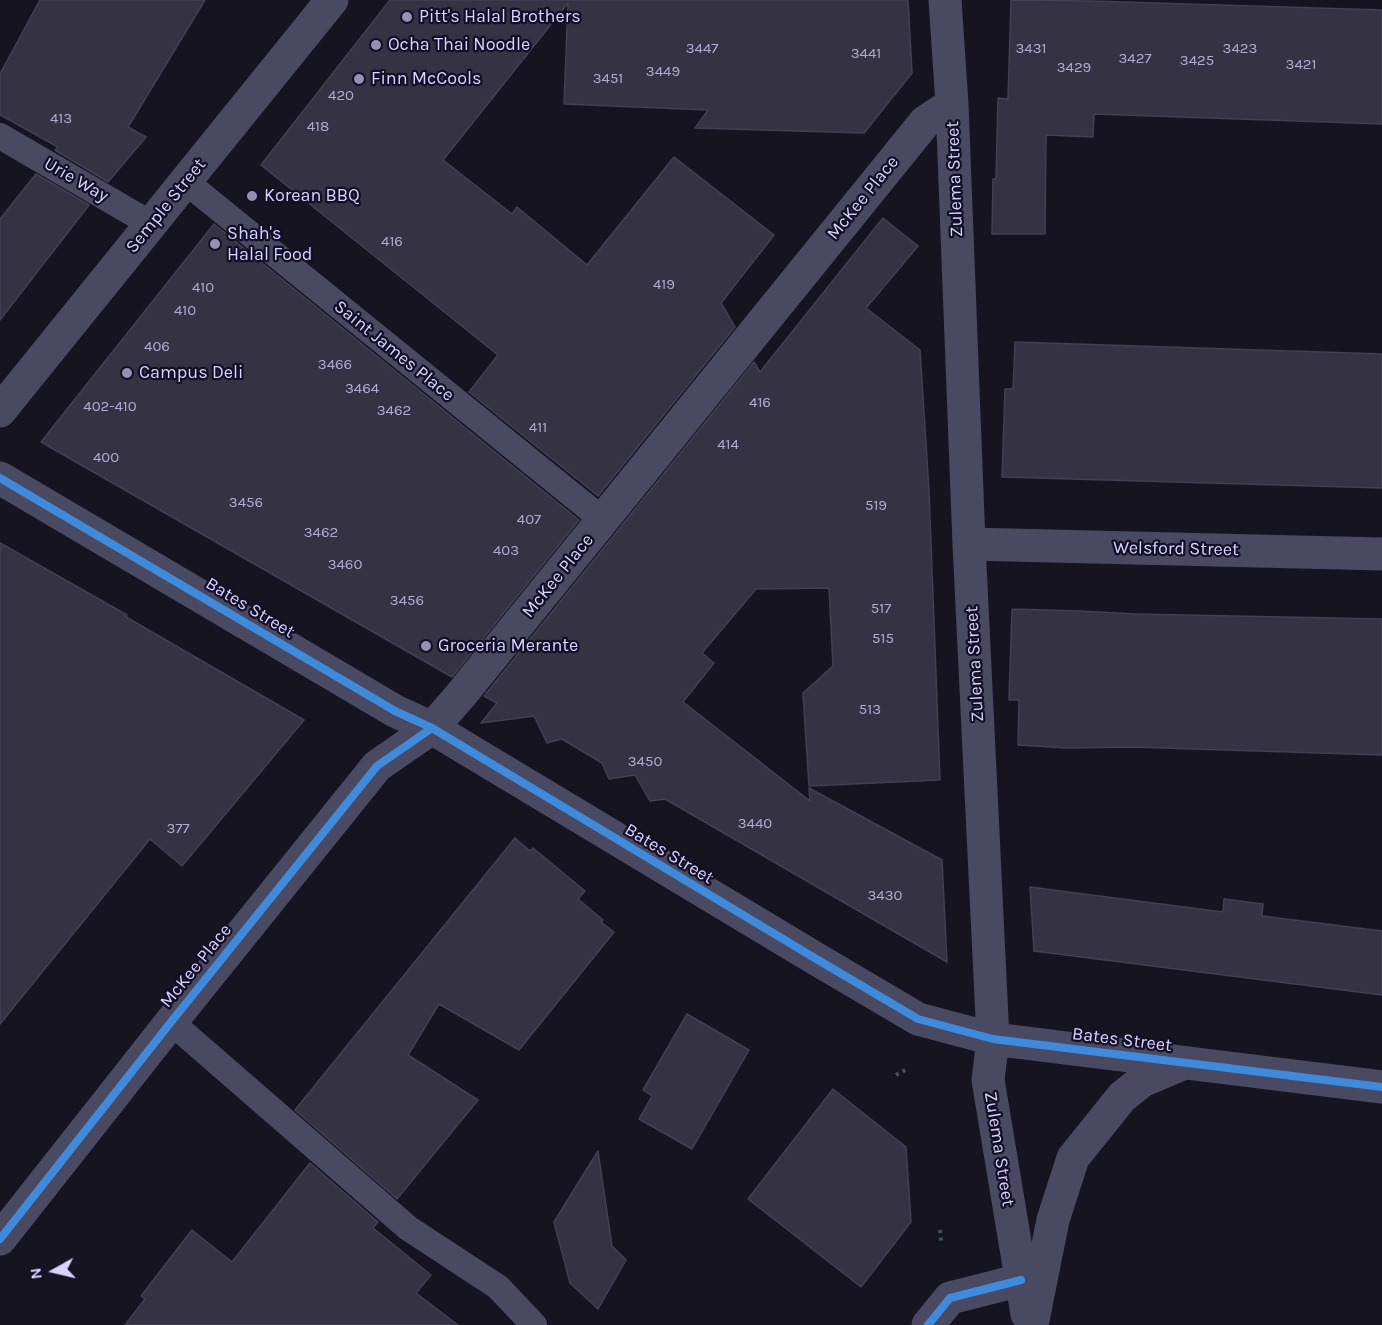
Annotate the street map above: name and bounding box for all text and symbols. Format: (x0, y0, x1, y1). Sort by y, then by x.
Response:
place label: Pitt's Halal Brothers (419, 6, 581, 28)
marker: Pitt's Halal Brothers (400, 10, 414, 24)
place label: Ocha Thai Noodle (388, 34, 530, 56)
marker: Ocha Thai Noodle (369, 38, 383, 52)
house number: 3447 (686, 40, 718, 58)
house number: 3431 (1015, 40, 1047, 58)
house number: 3423 (1223, 40, 1257, 58)
house number: 3441 (851, 45, 881, 63)
house number: 3427 (1119, 50, 1151, 68)
house number: 3425 (1180, 52, 1214, 70)
house number: 3421 (1286, 56, 1316, 74)
house number: 3429 (1057, 59, 1091, 77)
house number: 3449 (646, 63, 680, 81)
place label: Finn McCools (371, 68, 482, 90)
house number: 3451 (593, 70, 623, 88)
marker: Finn McCools (352, 72, 366, 86)
house number: 420 (328, 87, 354, 105)
house number: 413 (50, 110, 72, 128)
house number: 418 (307, 118, 329, 136)
street label: Zulema Street (942, 121, 968, 237)
street label: McKee Place (823, 152, 903, 244)
street label: Urie Way (40, 153, 112, 207)
street label: Semple Street (121, 154, 211, 258)
place label: Korean BBQ (264, 185, 360, 207)
marker: Korean BBQ (245, 189, 259, 203)
place label: Shah's Halal Food (227, 223, 312, 266)
house number: 416 (381, 233, 403, 251)
marker: Shah's Halal Food (208, 237, 222, 251)
house number: 419 (653, 276, 675, 294)
house number: 410 (192, 279, 214, 297)
street label: Saint James Place (330, 296, 458, 406)
house number: 410 (174, 302, 196, 320)
house number: 406 (144, 338, 170, 356)
house number: 3466 (318, 356, 352, 374)
place label: Campus Deli (139, 362, 243, 384)
marker: Campus Deli (120, 366, 134, 380)
house number: 3464 (345, 380, 379, 398)
house number: 416 (749, 394, 771, 412)
house number: 402-410 (83, 398, 137, 416)
house number: 3462 (377, 402, 411, 420)
house number: 411 (529, 419, 547, 437)
house number: 414 (717, 436, 739, 454)
house number: 400 (93, 449, 119, 467)
house number: 3456 (229, 494, 263, 512)
house number: 519 (865, 497, 887, 515)
house number: 407 (517, 511, 541, 529)
house number: 3462 (304, 524, 338, 542)
street label: McKee Place (518, 530, 598, 622)
street label: Welsford Street (1113, 537, 1239, 561)
house number: 403 (493, 542, 519, 560)
house number: 3460 (328, 556, 362, 574)
street label: Bates Street (201, 573, 299, 643)
house number: 3456 (390, 592, 424, 610)
house number: 517 (871, 600, 891, 618)
street label: Zulema Street (961, 605, 989, 723)
house number: 515 (872, 630, 894, 648)
place label: Groceria Merante (438, 635, 578, 657)
marker: Groceria Merante (419, 639, 433, 653)
house number: 513 (859, 701, 881, 719)
house number: 3450 (628, 753, 662, 771)
house number: 3440 (738, 815, 772, 833)
street label: Bates Street (620, 819, 718, 889)
house number: 377 (167, 820, 189, 838)
house number: 3430 (868, 887, 902, 905)
street label: McKee Place (156, 920, 236, 1012)
street label: Bates Street (1071, 1023, 1173, 1057)
street label: Zulema Street (979, 1090, 1019, 1208)
north arrow (24, 1241, 84, 1301)
text: N (25, 1267, 46, 1281)

